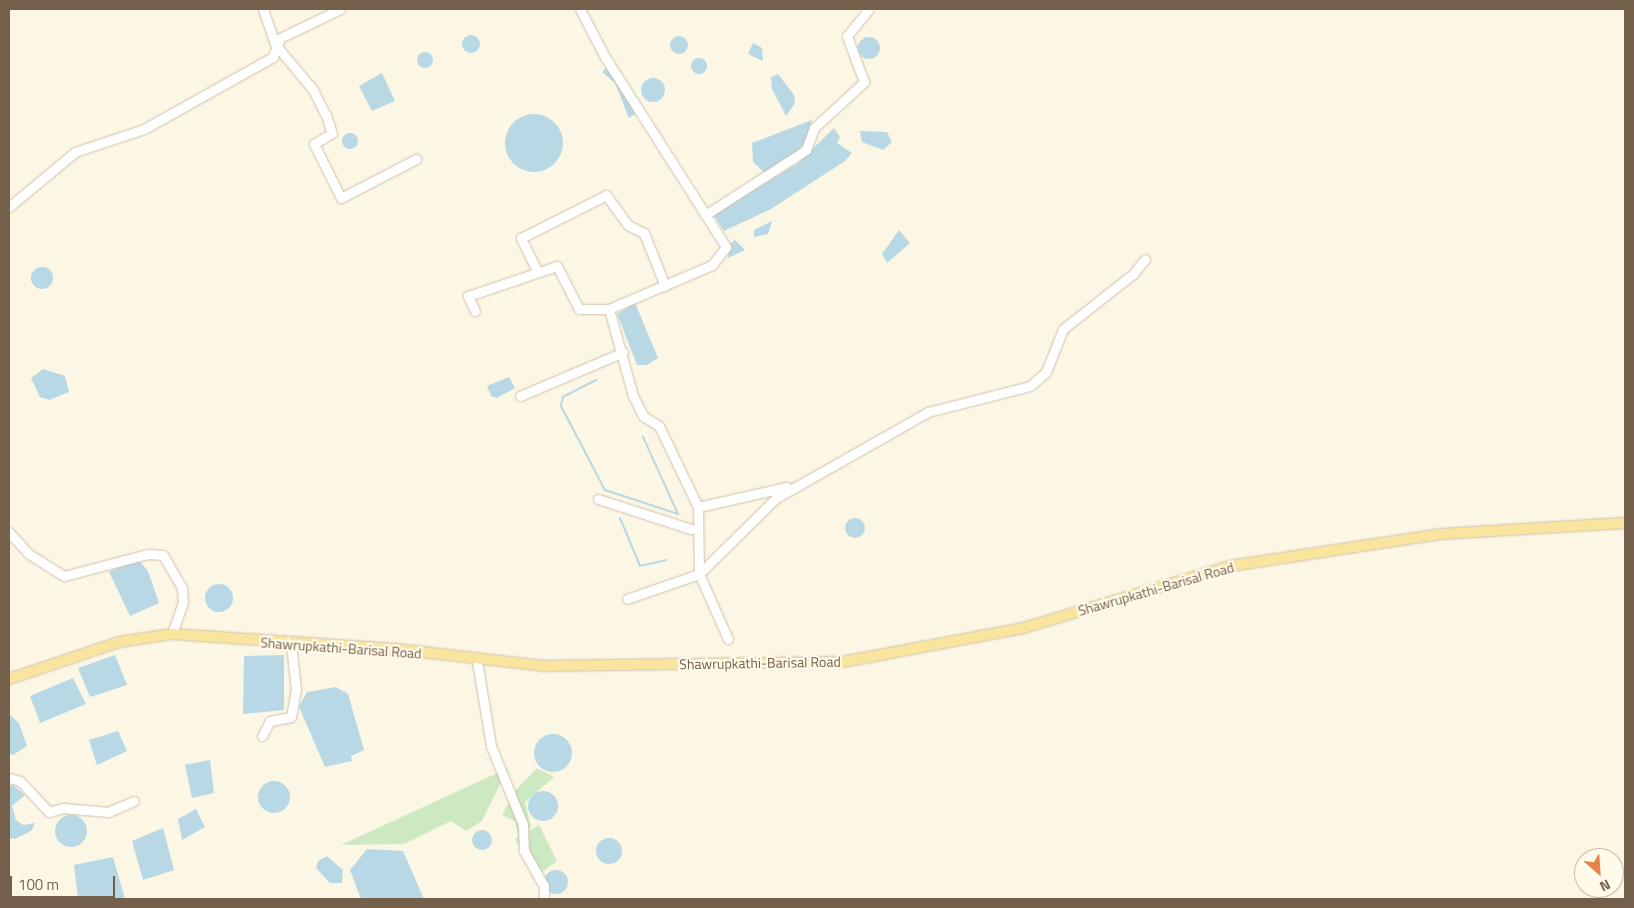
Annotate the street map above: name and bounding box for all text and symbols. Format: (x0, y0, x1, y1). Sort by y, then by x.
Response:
street label: Shawrupkathi-Barisal Road (1076, 559, 1236, 619)
street label: Shawrupkathi-Barisal Road (260, 634, 422, 662)
street label: Shawrupkathi-Barisal Road (679, 653, 841, 673)
north arrow (1574, 848, 1624, 898)
scale bar (12, 866, 118, 898)
text: 100 m (18, 873, 59, 896)
text: N (1596, 874, 1614, 898)

